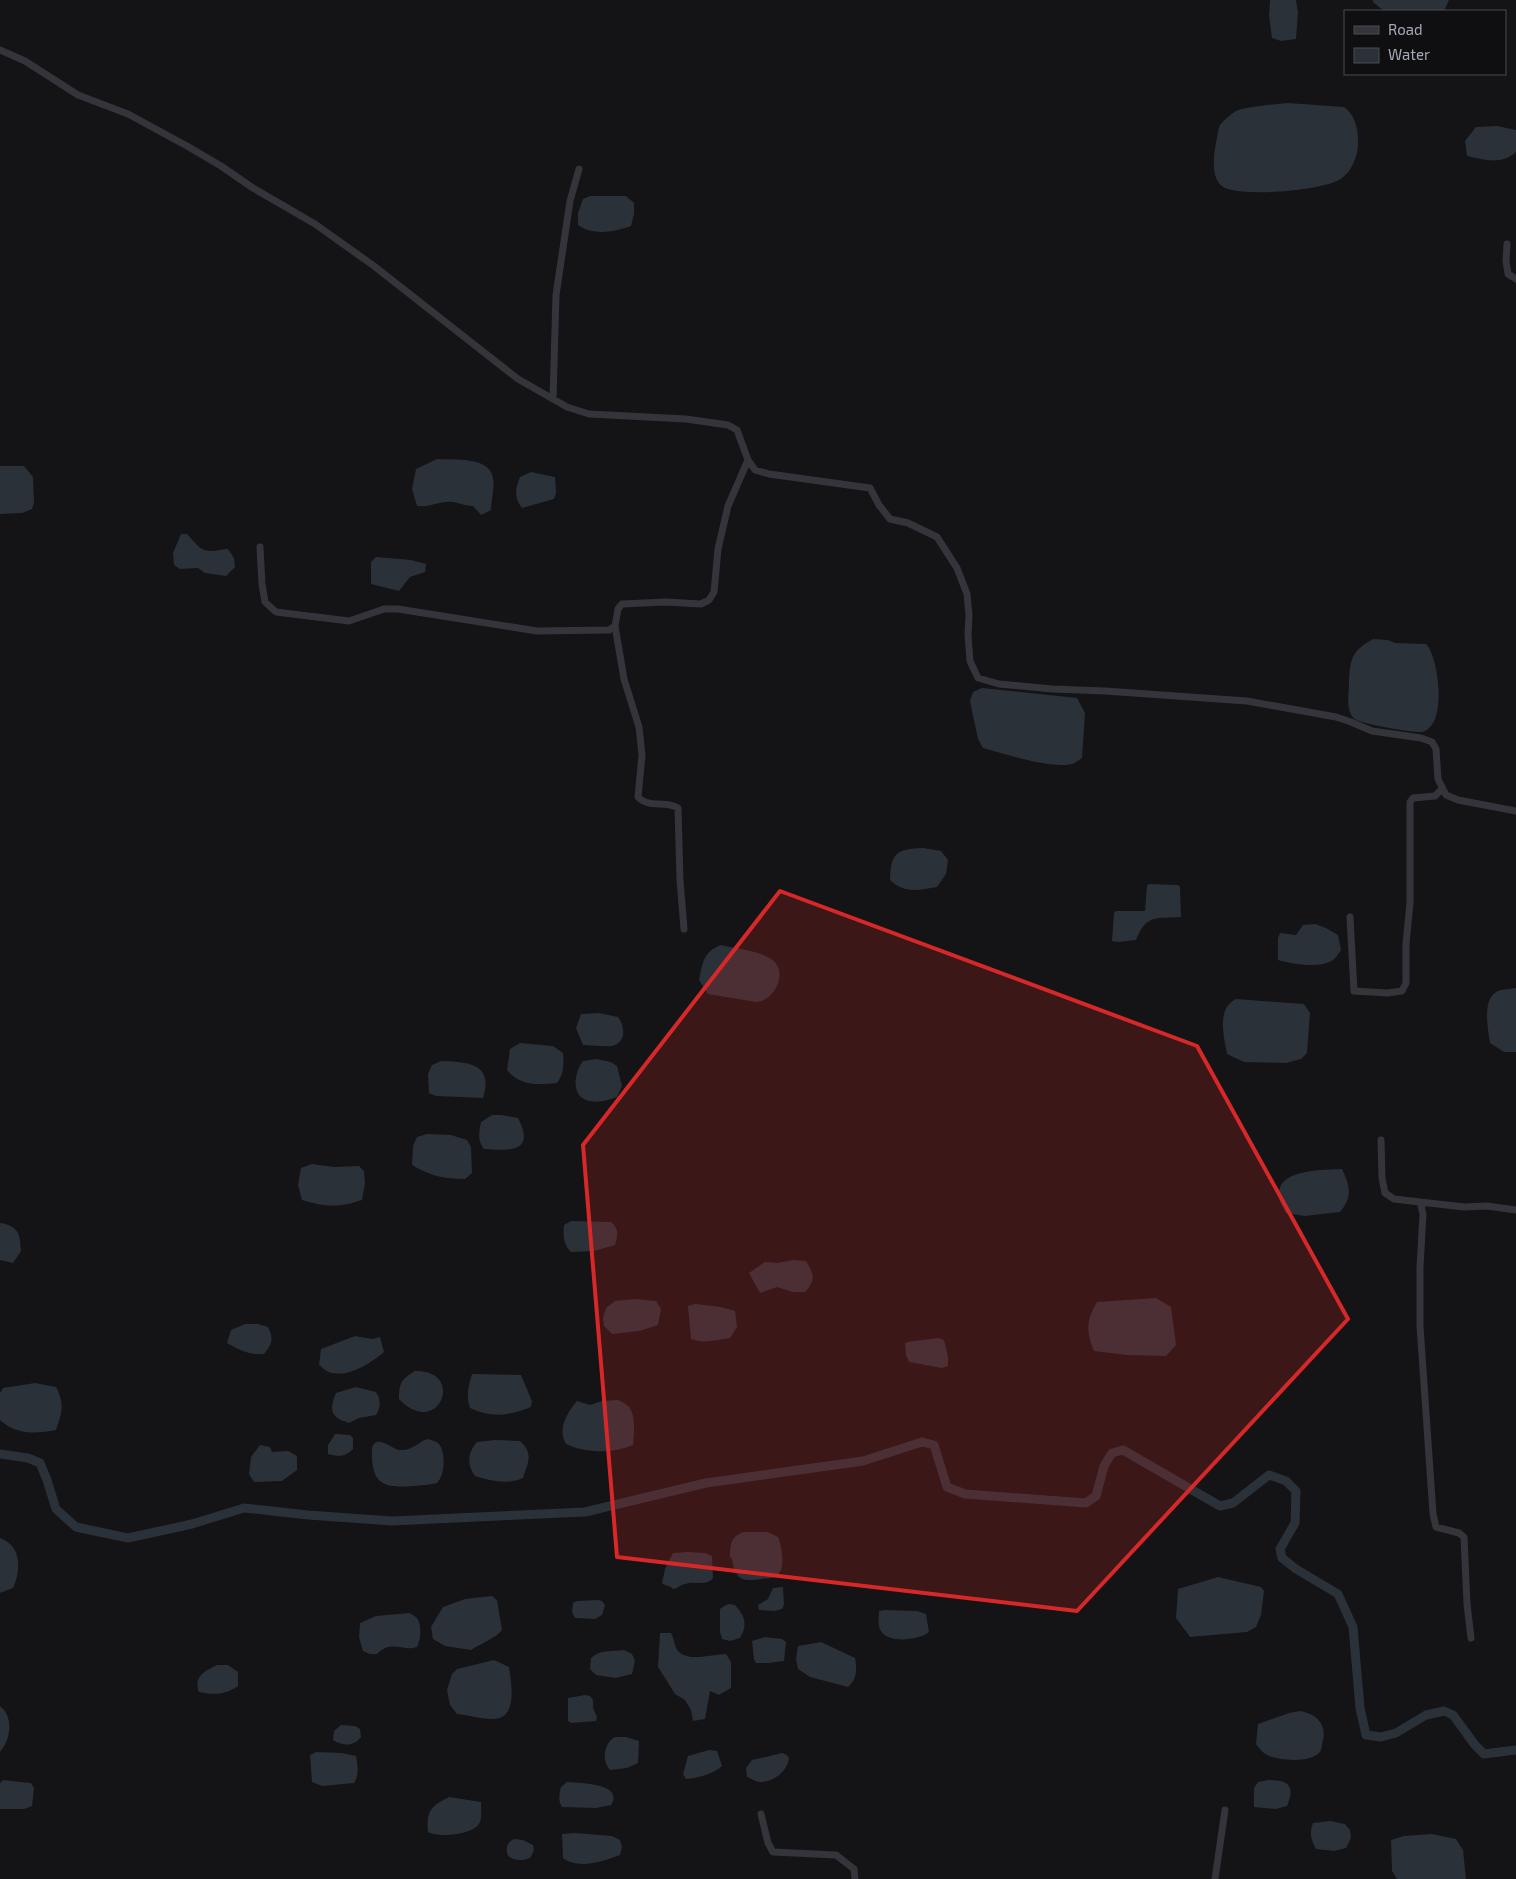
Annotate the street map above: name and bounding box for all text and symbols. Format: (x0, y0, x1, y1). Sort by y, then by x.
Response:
legend (1344, 10, 1506, 75)
text: Road (1388, 20, 1423, 38)
text: Water (1388, 45, 1430, 63)

